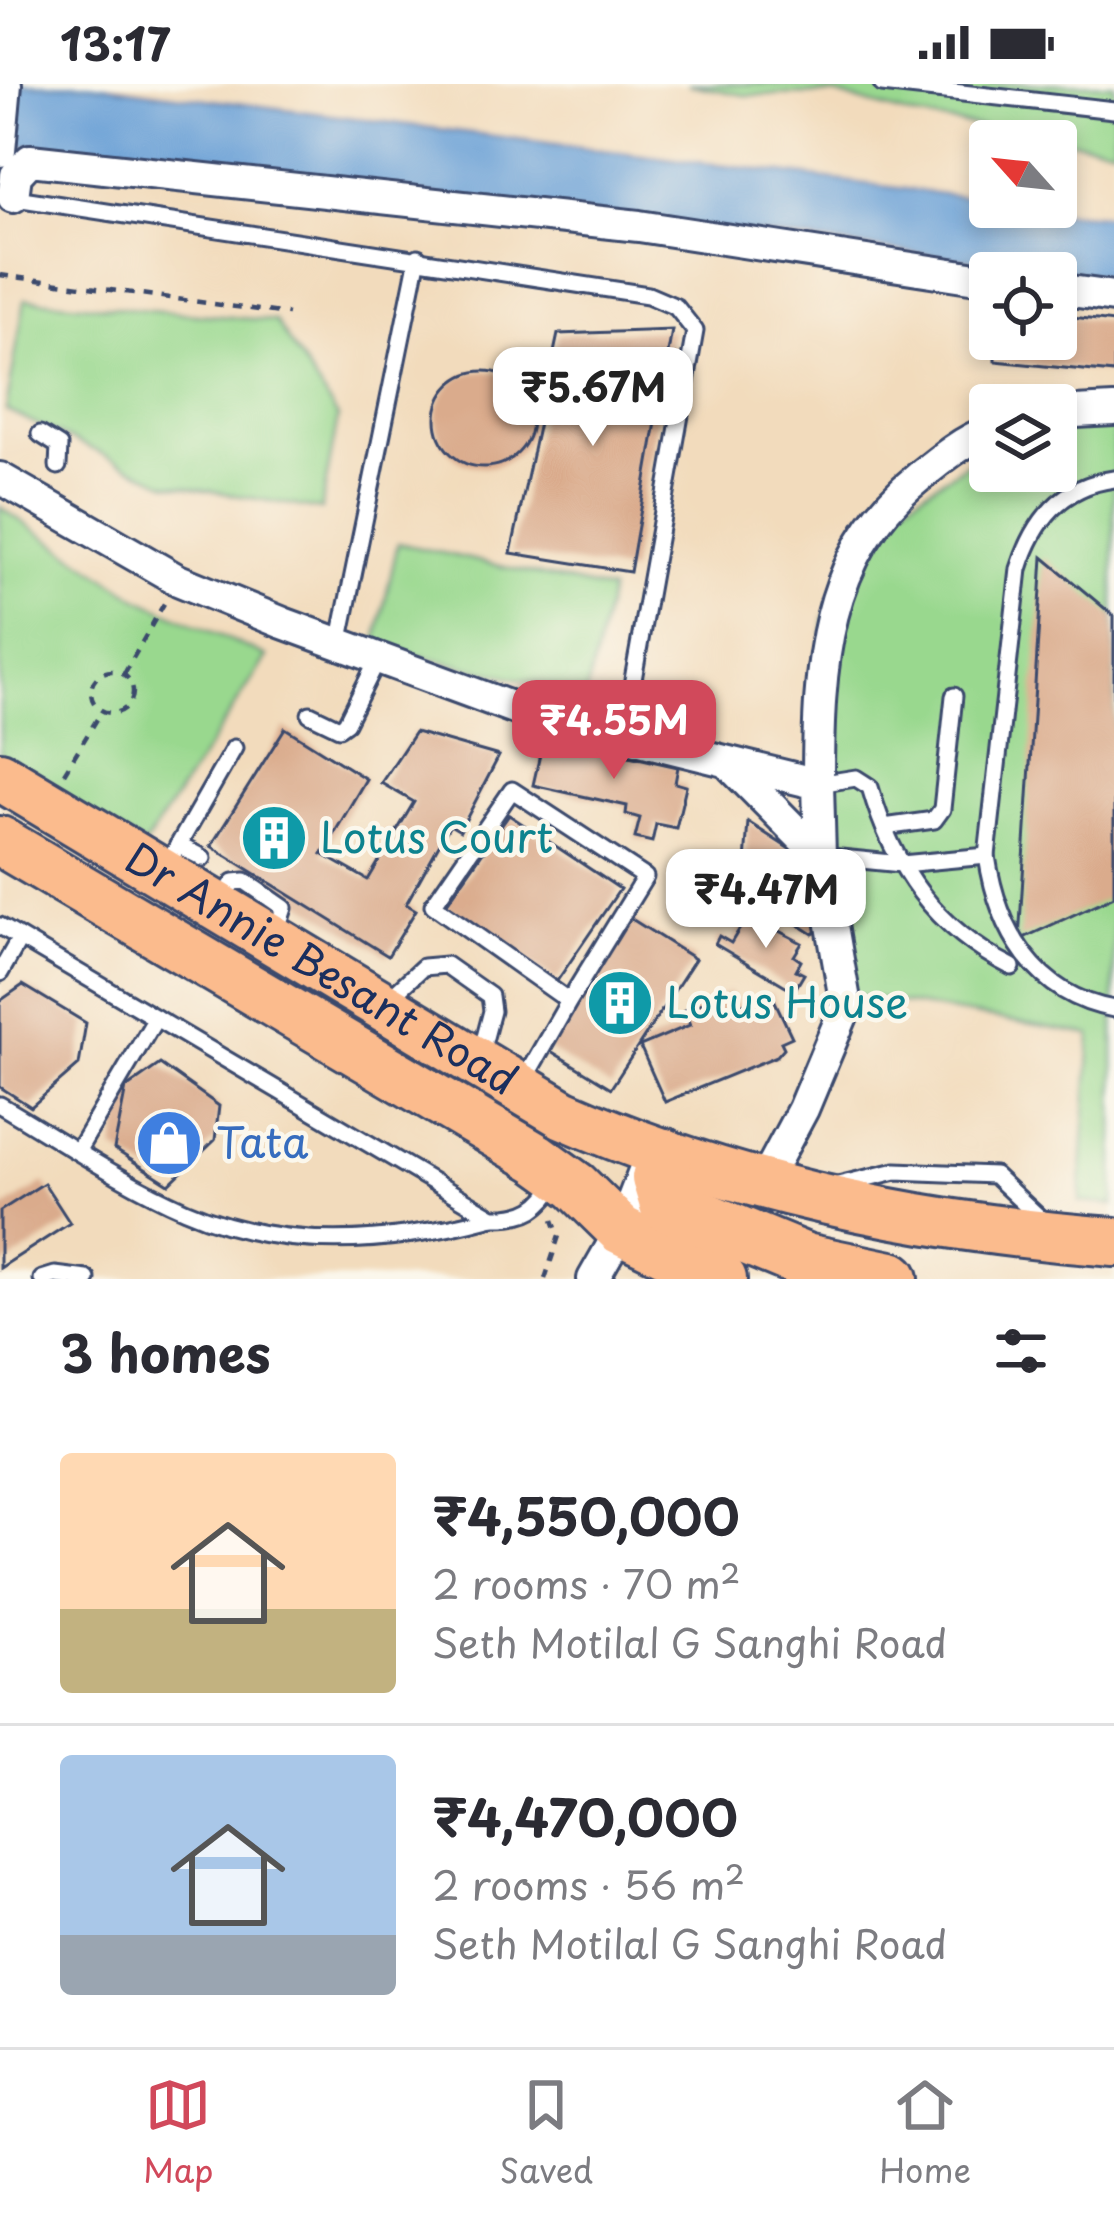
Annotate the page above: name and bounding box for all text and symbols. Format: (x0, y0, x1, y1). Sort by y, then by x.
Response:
text: 13:17 (60, 8, 170, 76)
north arrow (969, 120, 1077, 228)
map controls (969, 120, 1077, 492)
button: locate (969, 252, 1077, 360)
pin: ₹5.67M (495, 347, 691, 449)
text: ₹5.67M (520, 356, 666, 415)
button: layers (969, 384, 1077, 492)
pin: ₹4.55M (516, 680, 712, 782)
text: ₹4.55M (539, 689, 689, 748)
building icon: Lotus Court (239, 803, 309, 873)
place label: Lotus Court (320, 804, 553, 867)
street label: Dr Annie Besant Road (115, 825, 531, 1109)
pin: ₹4.47M (668, 849, 864, 951)
text: ₹4.47M (693, 858, 839, 917)
building icon: Lotus House (585, 968, 655, 1038)
place label: Lotus House (666, 969, 908, 1032)
shop icon: Tata (134, 1108, 204, 1178)
place label: Tata (216, 1109, 309, 1172)
text: 3 homes (60, 1313, 271, 1390)
icon: filters (988, 1318, 1054, 1384)
text: ₹4,550,000 (432, 1476, 740, 1553)
icon: home (156, 1501, 300, 1645)
text: 2 rooms · 70 m² (432, 1553, 741, 1612)
text: Seth Motilal G Sanghi Road (432, 1612, 947, 1671)
text: ₹4,470,000 (432, 1777, 738, 1854)
icon: home (156, 1803, 300, 1947)
text: 2 rooms · 56 m² (432, 1854, 745, 1913)
text: Seth Motilal G Sanghi Road (432, 1913, 947, 1972)
tab: Map (143, 2072, 214, 2194)
tab: Saved (500, 2072, 593, 2194)
tab: Home (879, 2072, 971, 2194)

